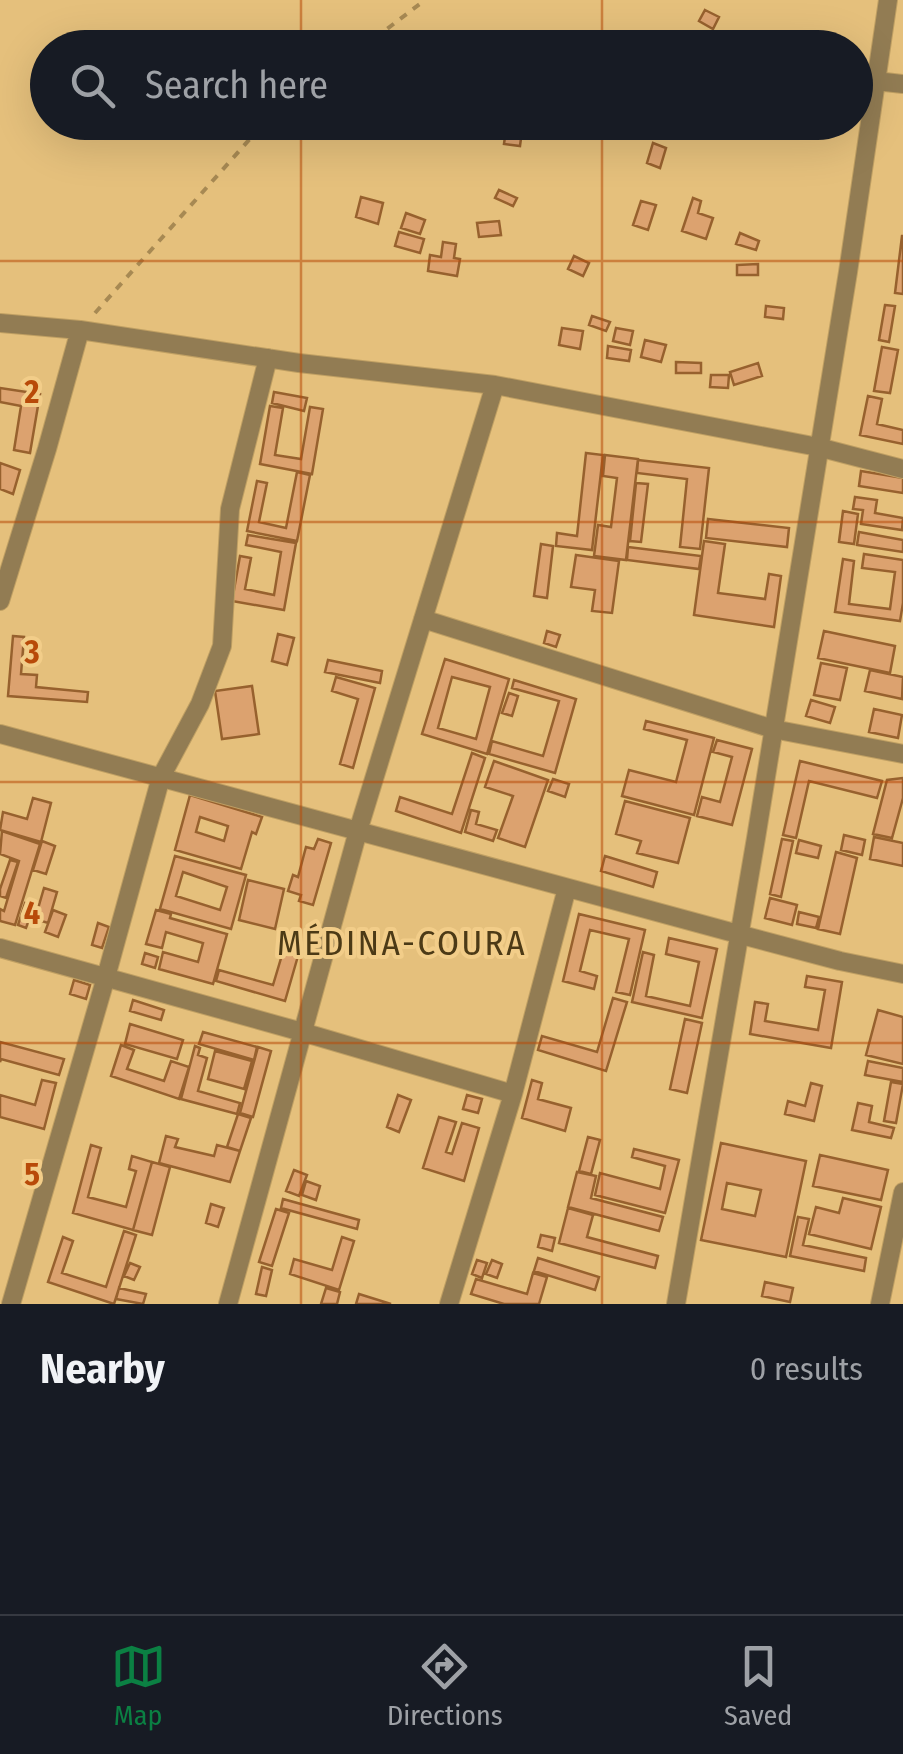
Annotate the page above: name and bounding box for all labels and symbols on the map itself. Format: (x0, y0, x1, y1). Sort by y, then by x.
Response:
text: 2 (24, 373, 40, 411)
text: 3 (23, 633, 40, 671)
text: 4 (24, 894, 40, 932)
district label: MÉDINA-COURA (277, 922, 527, 964)
text: 5 (24, 1155, 40, 1193)

